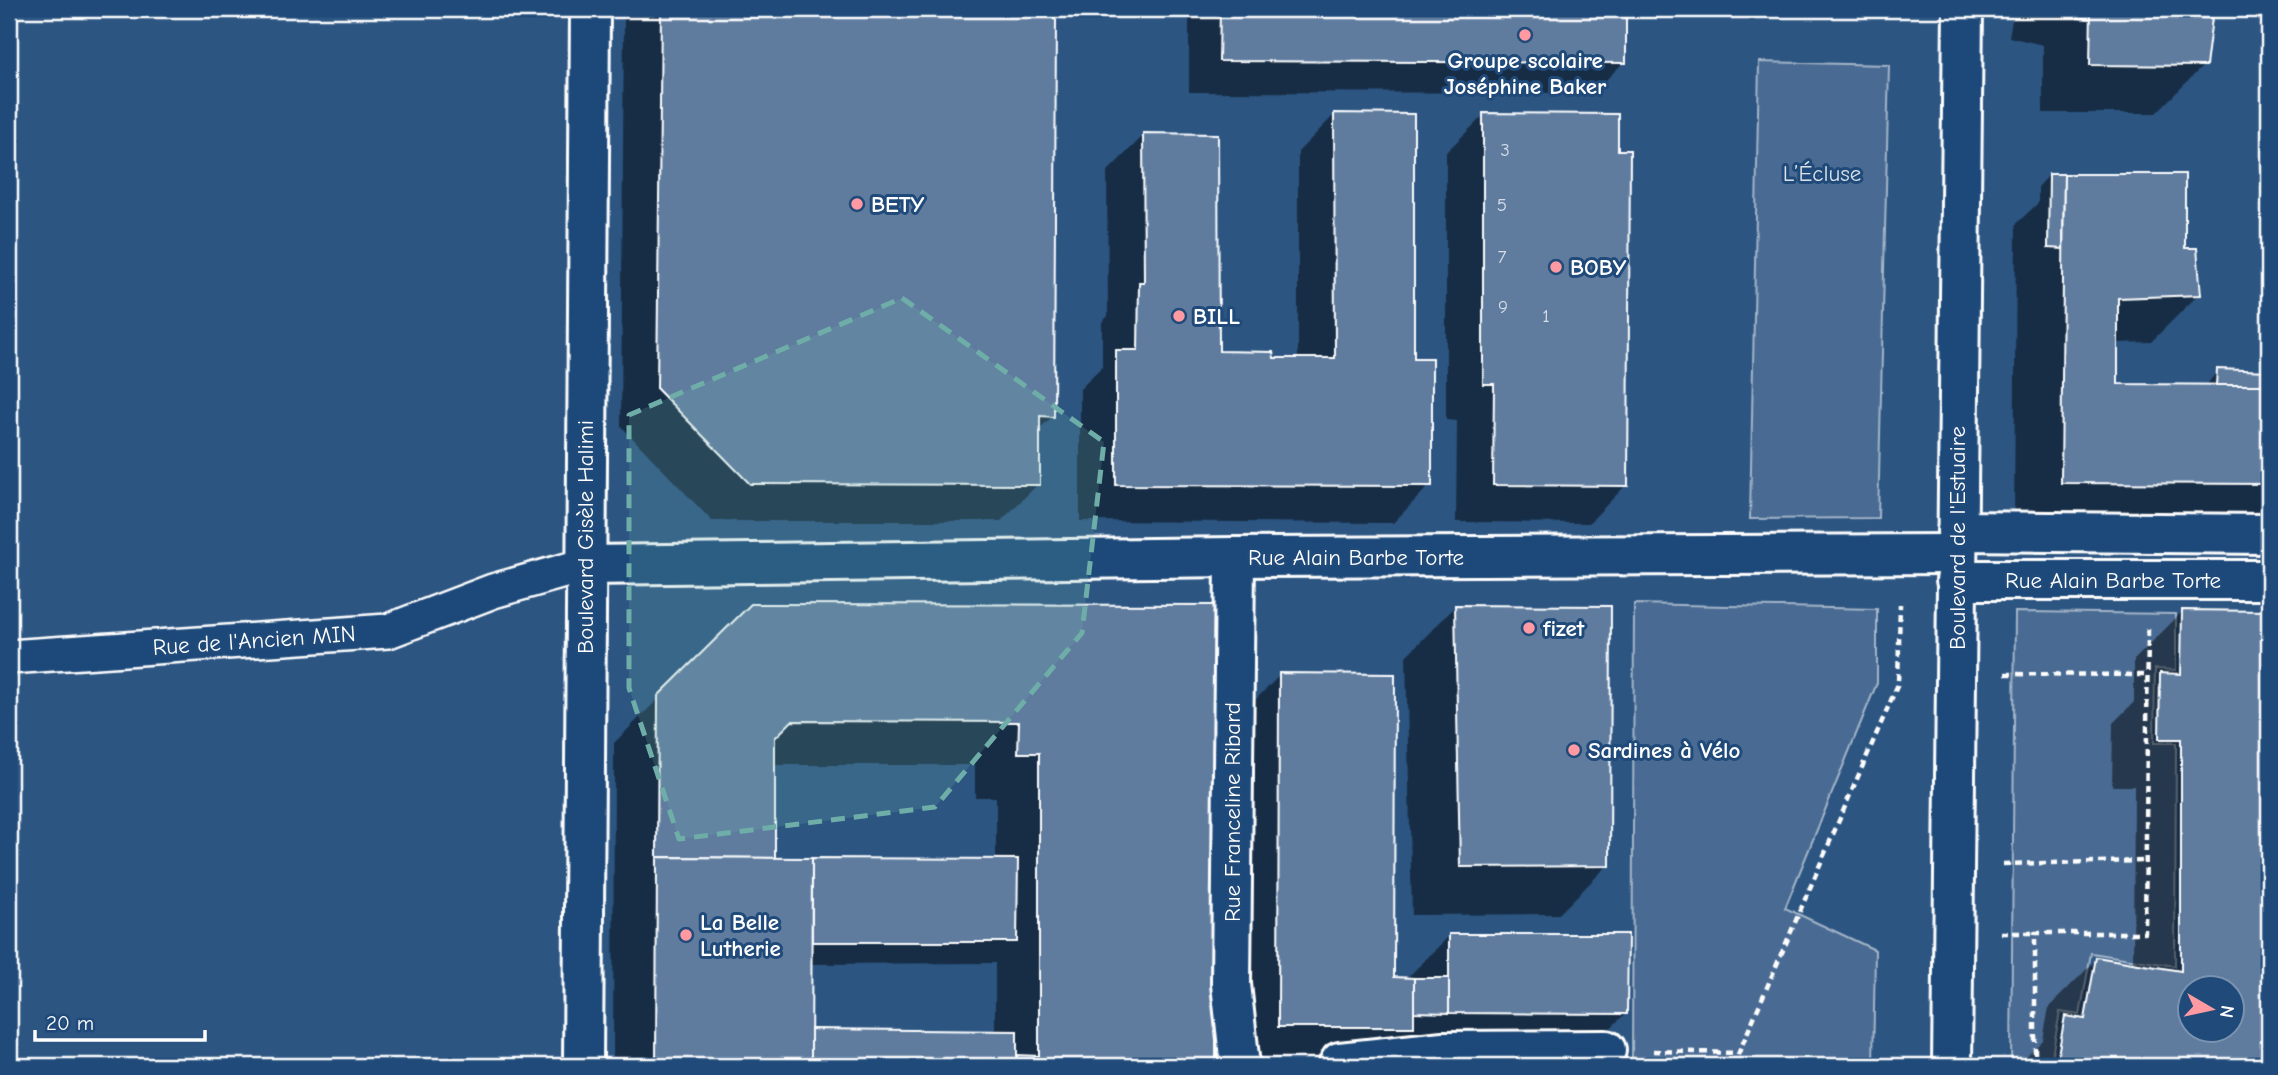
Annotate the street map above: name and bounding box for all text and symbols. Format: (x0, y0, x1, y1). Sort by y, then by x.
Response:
marker: Groupe scolaire Joséphine Baker (1517, 27, 1533, 43)
place label: Groupe scolaire Joséphine Baker (1444, 47, 1607, 100)
house number: 3 (1500, 139, 1510, 161)
park label: L’Écluse (1783, 160, 1861, 187)
place label: BETY (871, 191, 925, 218)
house number: 5 (1497, 194, 1507, 216)
marker: BETY (849, 196, 865, 212)
house number: 7 (1498, 246, 1507, 268)
place label: BOBY (1570, 254, 1627, 281)
marker: BOBY (1548, 259, 1564, 275)
house number: 9 (1498, 296, 1508, 318)
place label: BILL (1193, 303, 1240, 330)
house number: 1 (1542, 305, 1550, 327)
marker: BILL (1171, 308, 1187, 324)
street label: Boulevard Gisèle Halimi (572, 420, 599, 654)
street label: Boulevard de l'Estuaire (1944, 426, 1971, 650)
street label: Rue Alain Barbe Torte (1248, 544, 1464, 571)
street label: Rue Alain Barbe Torte (2005, 567, 2221, 594)
place label: fizet (1542, 615, 1585, 642)
street label: Rue de l'Ancien MIN (152, 620, 356, 661)
marker: fizet (1521, 620, 1537, 636)
street label: Rue Franceline Ribard (1219, 702, 1246, 922)
place label: Sardines à Vélo (1588, 737, 1740, 764)
marker: Sardines à Vélo (1566, 742, 1582, 758)
place label: La Belle Lutherie (700, 909, 781, 962)
marker: La Belle Lutherie (678, 927, 694, 943)
north arrow (2176, 974, 2246, 1044)
scale bar (35, 998, 205, 1042)
text: N (2215, 1004, 2239, 1019)
text: 20 m (46, 1011, 94, 1035)

